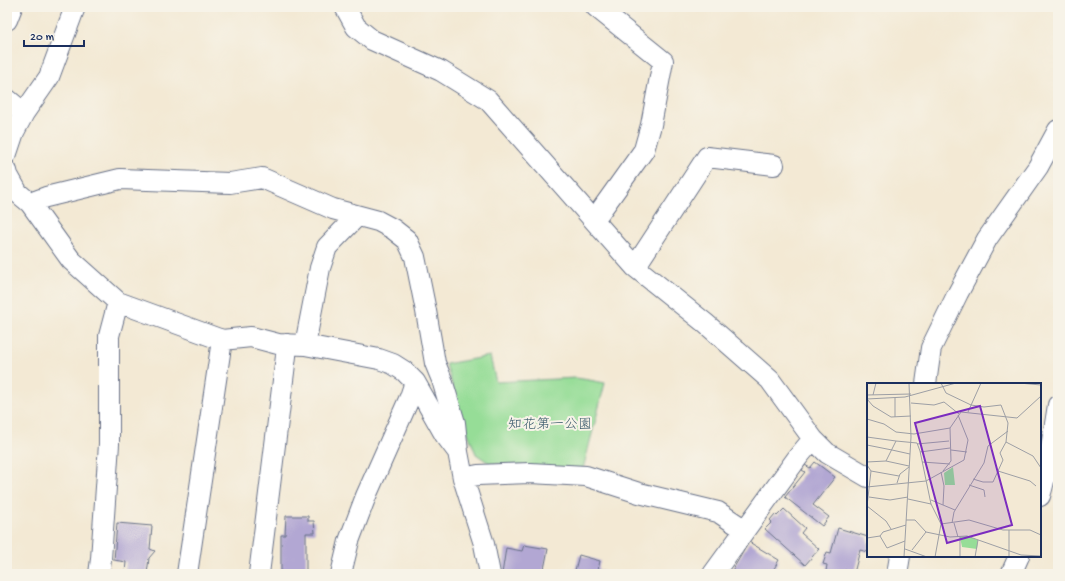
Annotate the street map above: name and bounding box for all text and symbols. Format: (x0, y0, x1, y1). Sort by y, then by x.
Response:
scale bar (24, 22, 84, 48)
text: 20 m (30, 31, 55, 45)
inset map (867, 383, 1041, 557)
park label: 知花第一公園 (508, 417, 592, 434)

